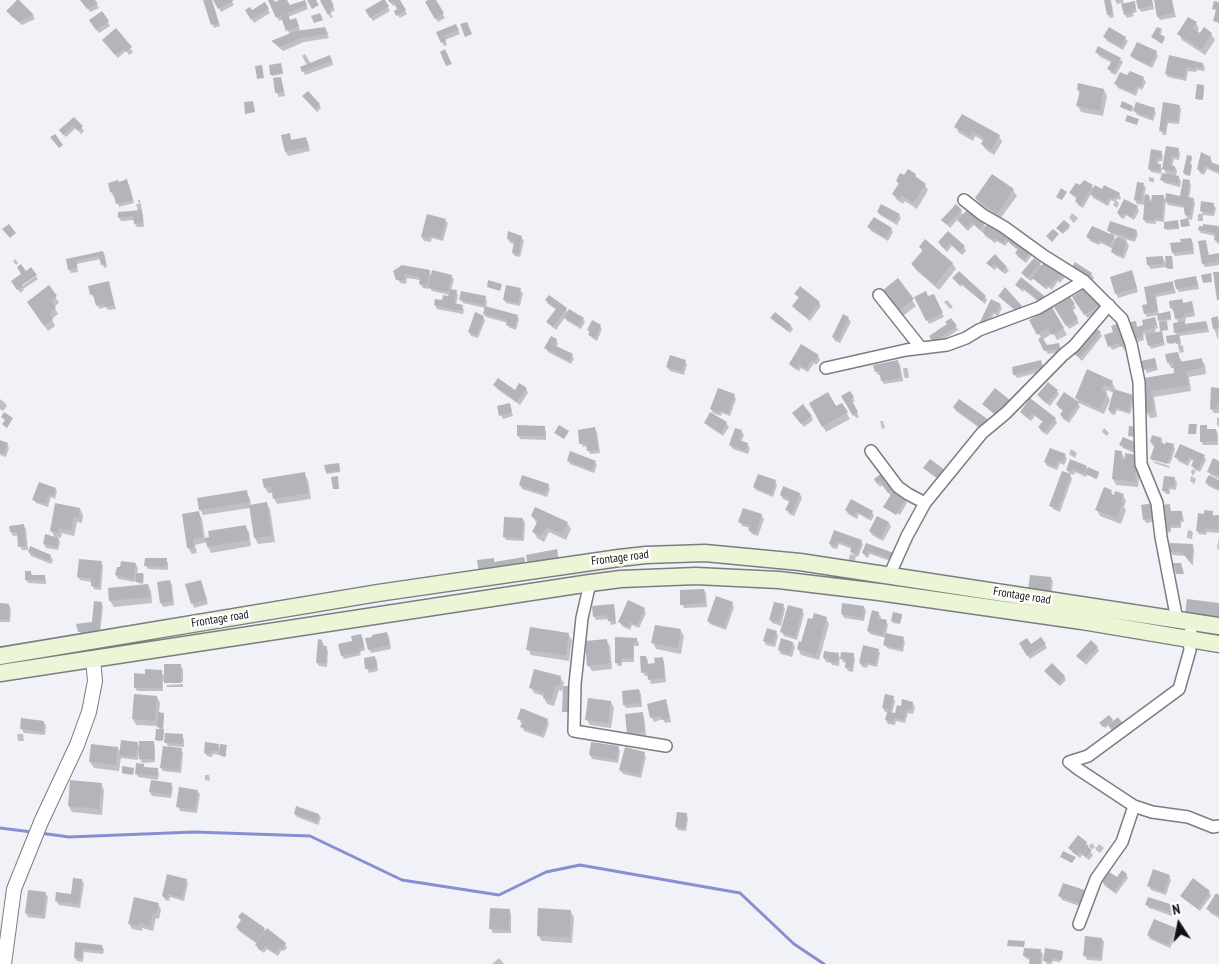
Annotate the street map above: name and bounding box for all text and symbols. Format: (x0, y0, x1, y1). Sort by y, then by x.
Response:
street label: Frontage road (590, 547, 650, 569)
street label: Frontage road (992, 584, 1052, 608)
street label: Frontage road (190, 607, 250, 631)
north arrow (1154, 899, 1204, 949)
text: N (1171, 900, 1182, 919)

